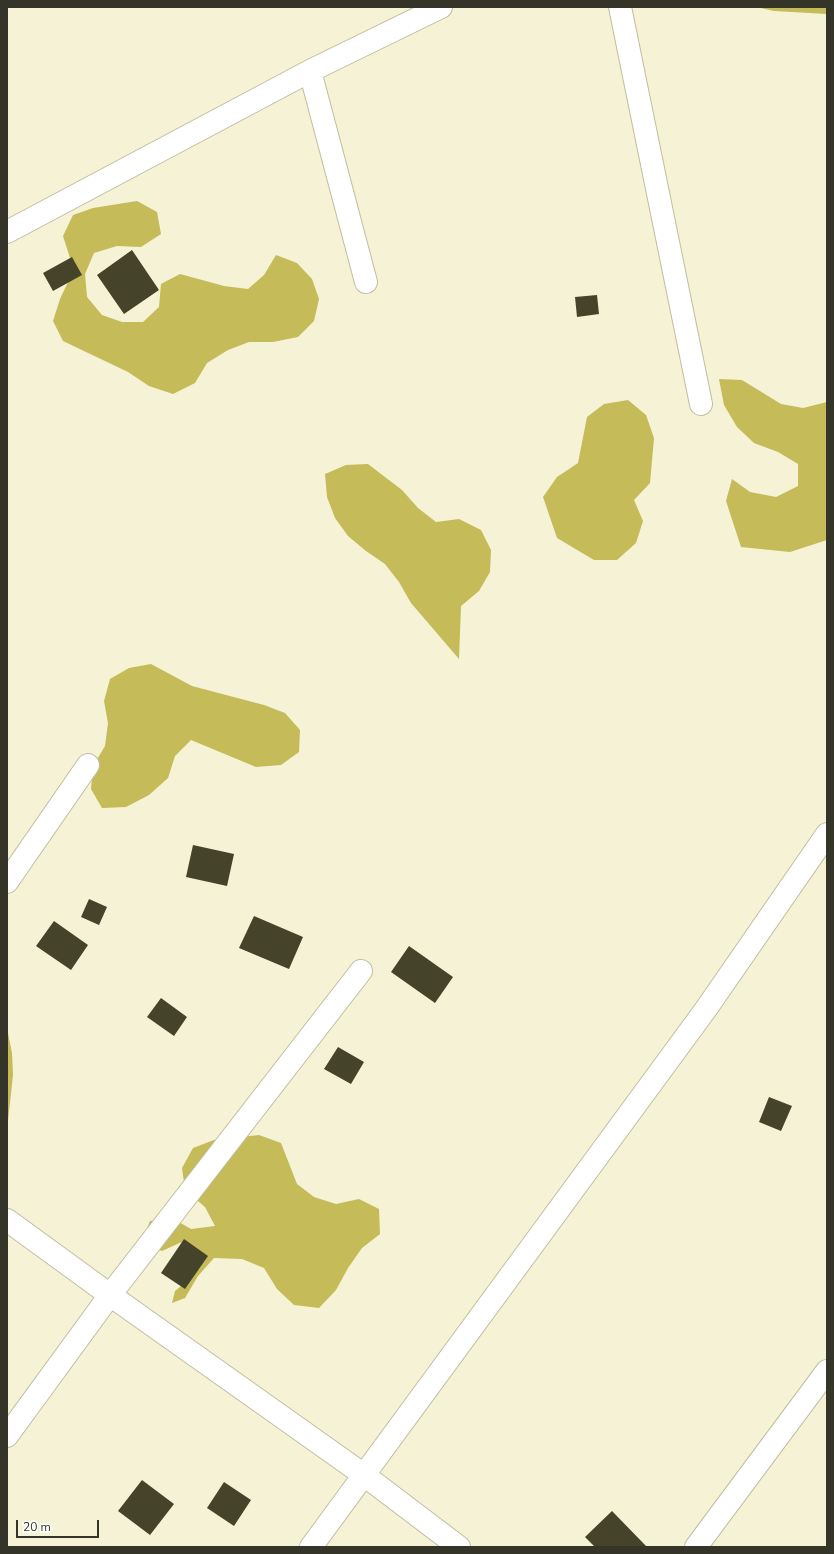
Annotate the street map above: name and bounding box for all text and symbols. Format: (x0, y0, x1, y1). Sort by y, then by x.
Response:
scale bar (18, 1512, 101, 1538)
text: 20 m (23, 1519, 51, 1535)

